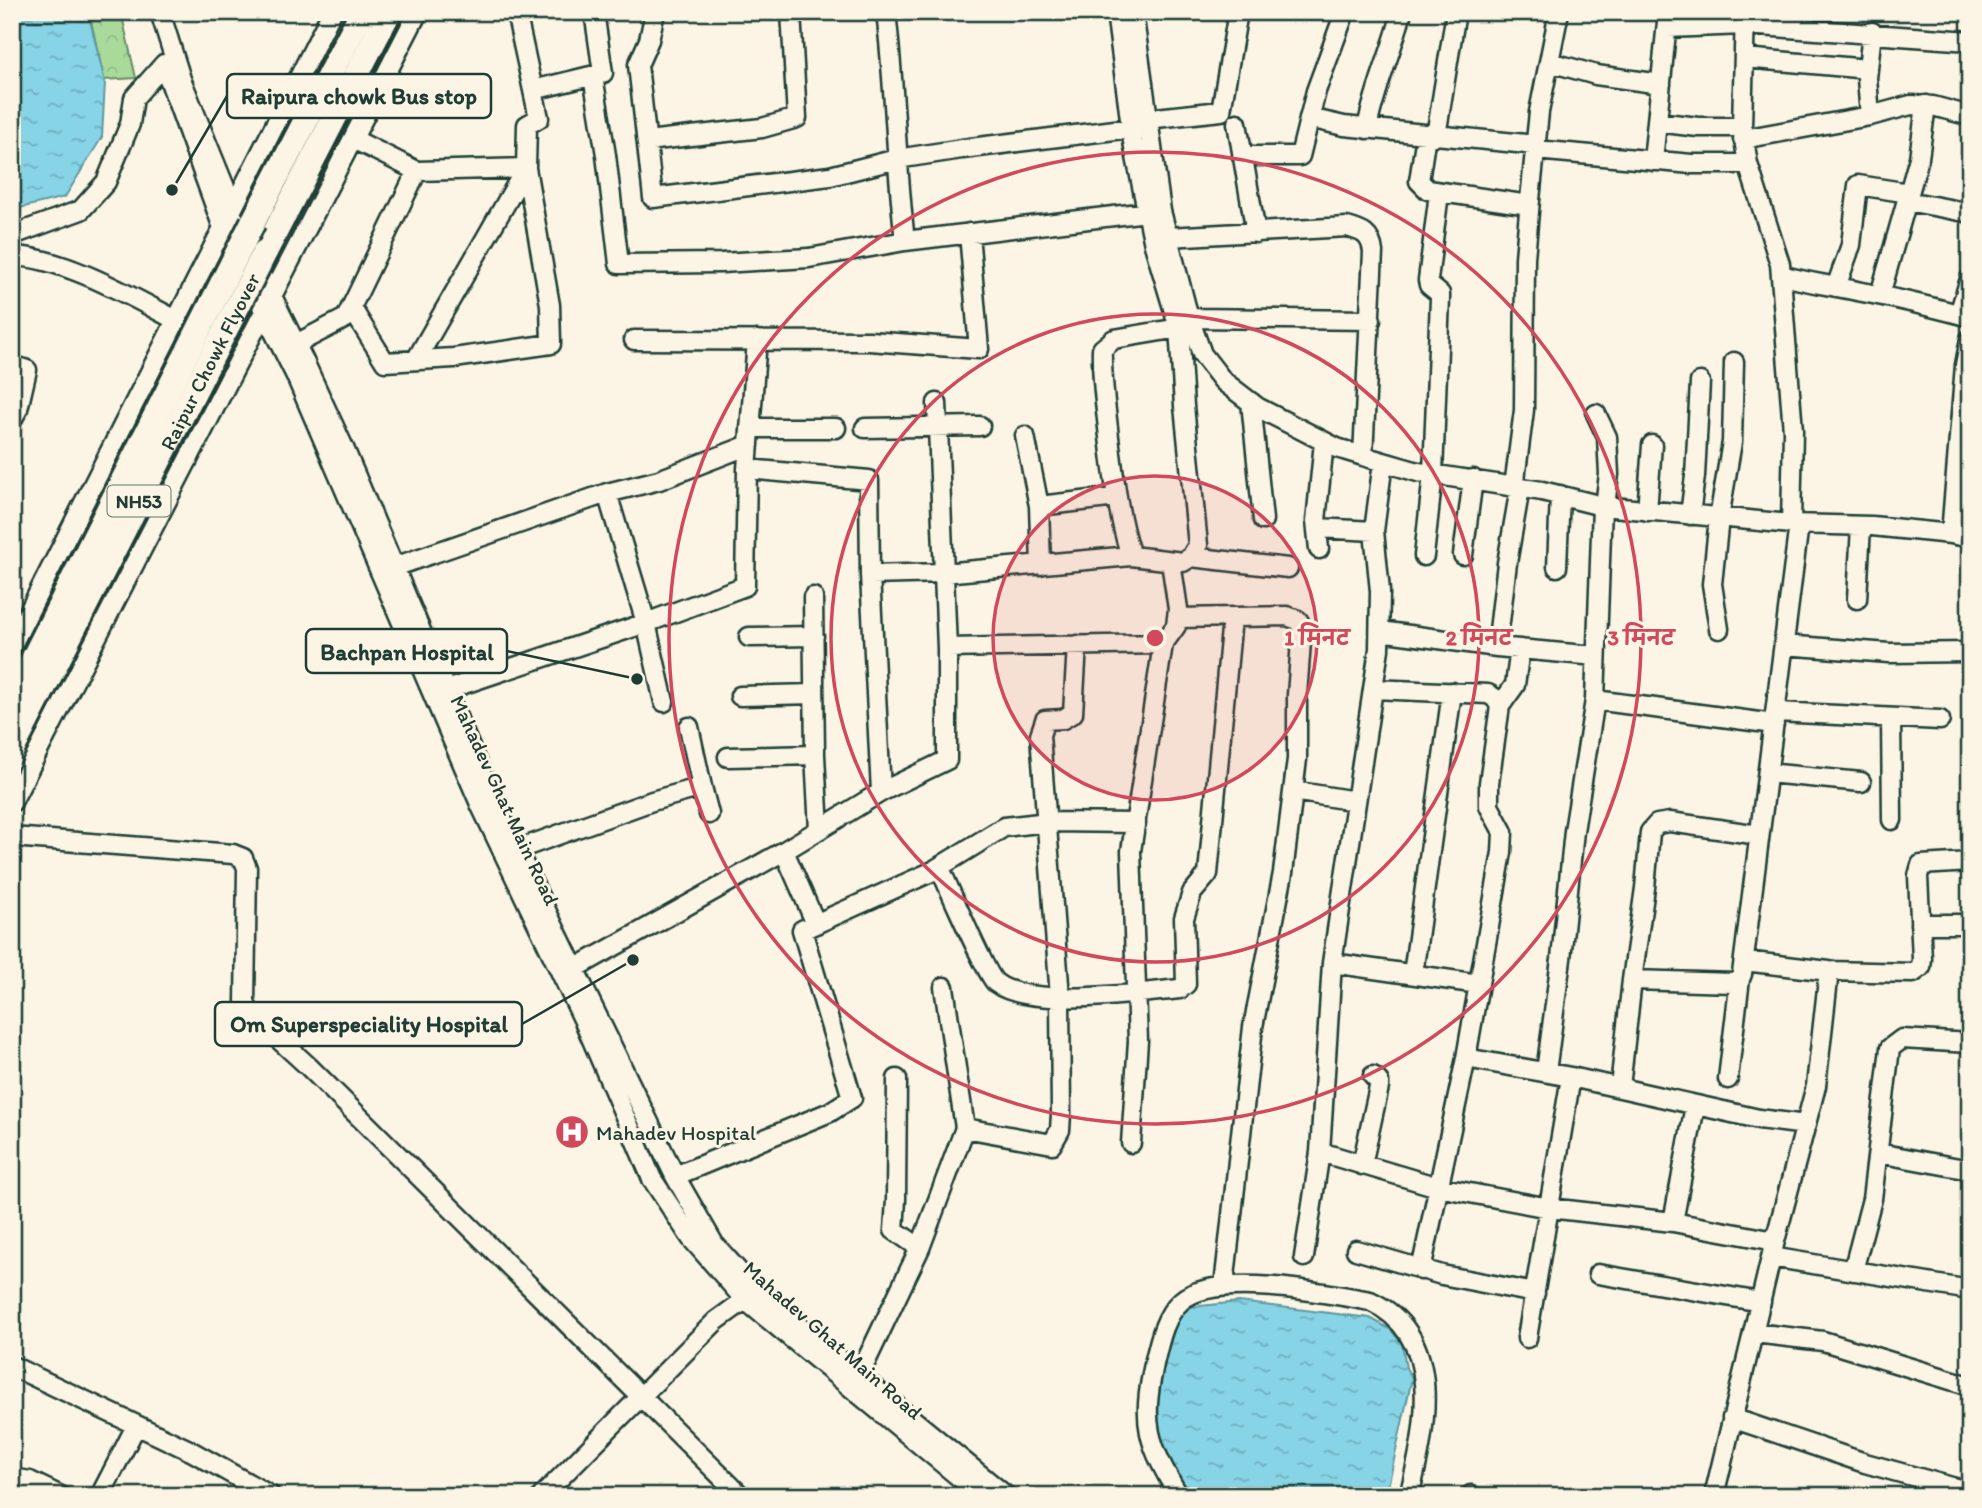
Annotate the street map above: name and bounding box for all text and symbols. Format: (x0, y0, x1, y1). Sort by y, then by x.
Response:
callout: Raipura chowk Bus stop (227, 74, 491, 118)
text: Raipura chowk Bus stop (241, 82, 477, 110)
street label: Raipur Chowk Flyover (154, 268, 265, 454)
road number: NH53 (108, 486, 170, 516)
text: 1 मिनट (1284, 622, 1352, 650)
text: 2 मिनट (1446, 622, 1515, 650)
text: 3 मिनट (1607, 622, 1677, 650)
centre of rings (1143, 626, 1167, 650)
callout: Bachpan Hospital (306, 629, 507, 673)
text: Bachpan Hospital (320, 638, 494, 666)
street label: Mahadev Ghat Main Road (445, 691, 565, 909)
callout: Om Superspeciality Hospital (215, 1002, 522, 1046)
text: Om Superspeciality Hospital (230, 1010, 509, 1038)
hospital icon: Mahadev Hospital (553, 1113, 591, 1151)
place label: Mahadev Hospital (596, 1120, 756, 1145)
street label: Mahadev Ghat Main Road (738, 1255, 928, 1425)

